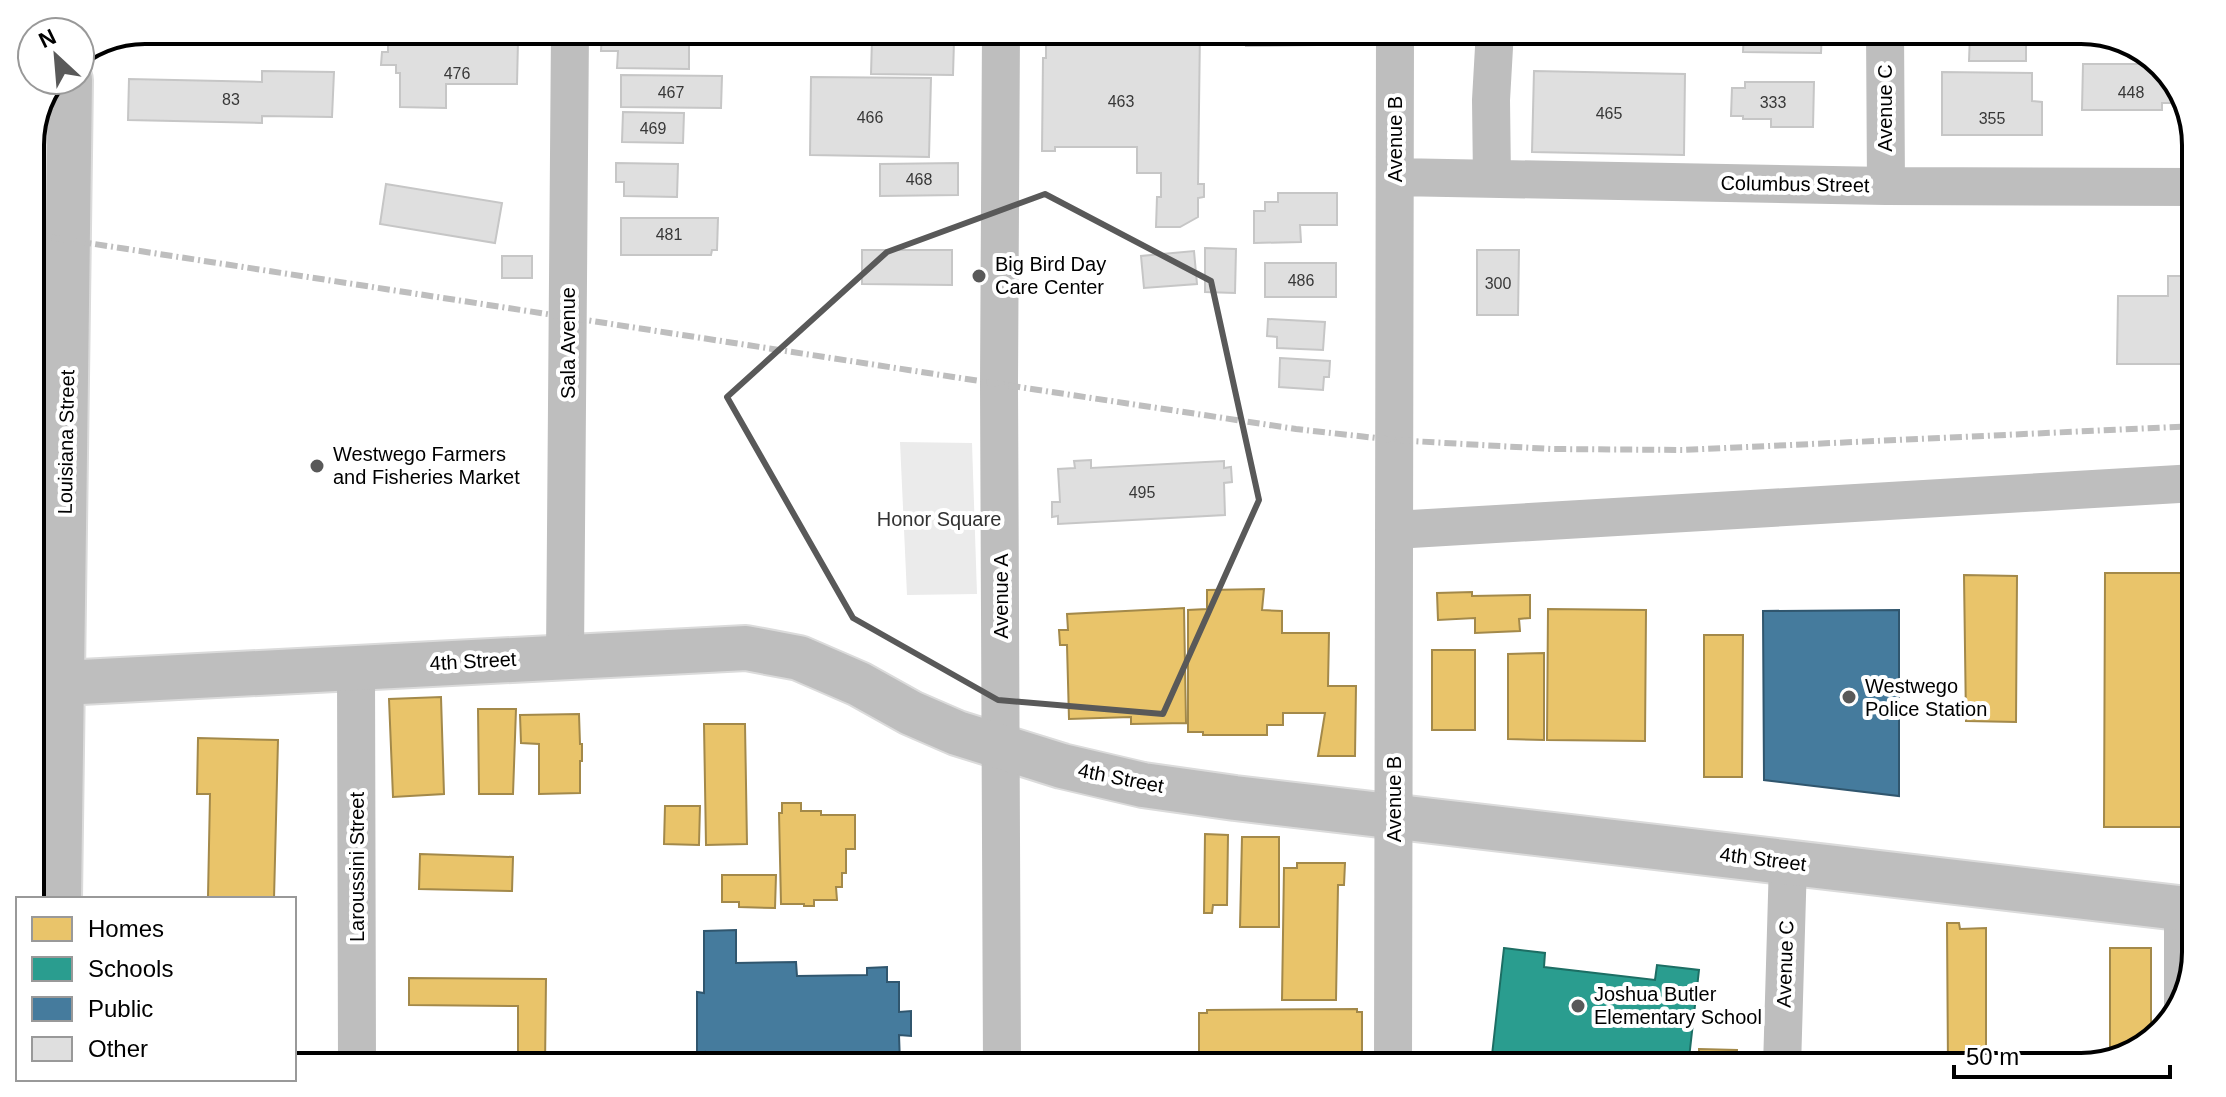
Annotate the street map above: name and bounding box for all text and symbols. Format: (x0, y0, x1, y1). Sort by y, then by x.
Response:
north arrow (16, 16, 96, 96)
text: N (35, 24, 60, 53)
street label: Avenue C (1874, 64, 1896, 152)
house number: 476 (444, 65, 470, 82)
house number: 467 (658, 84, 684, 101)
house number: 448 (2118, 84, 2144, 101)
house number: 83 (222, 91, 240, 108)
house number: 463 (1108, 93, 1134, 110)
house number: 333 (1760, 94, 1786, 111)
street label: Avenue B (1384, 96, 1406, 182)
house number: 465 (1596, 105, 1622, 122)
house number: 466 (857, 109, 883, 126)
house number: 355 (1979, 110, 2005, 127)
house number: 469 (640, 120, 666, 137)
house number: 468 (906, 171, 932, 188)
street label: Columbus Street (1720, 172, 1870, 196)
house number: 481 (656, 226, 682, 243)
place label: Big Bird Day Care Center (995, 253, 1106, 298)
marker: Big Bird Day Care Center (970, 267, 988, 285)
house number: 486 (1288, 272, 1314, 289)
house number: 300 (1485, 275, 1511, 292)
street label: Sala Avenue (557, 287, 579, 399)
street label: Louisiana Street (54, 369, 78, 514)
place label: Westwego Farmers and Fisheries Market (333, 443, 520, 488)
marker: Westwego Farmers and Fisheries Market (308, 457, 326, 475)
house number: 495 (1129, 484, 1155, 501)
park label: Honor Square (877, 508, 1001, 530)
street label: Avenue A (990, 553, 1012, 639)
street label: 4th Street (429, 648, 517, 674)
place label: Westwego Police Station (1865, 675, 1987, 720)
marker: Westwego Police Station (1840, 688, 1858, 706)
street label: Avenue B (1383, 756, 1405, 842)
street label: 4th Street (1076, 759, 1166, 797)
street label: Laroussini Street (346, 792, 368, 942)
street label: 4th Street (1719, 843, 1808, 875)
legend (16, 897, 296, 1081)
text: Homes (88, 915, 164, 942)
street label: Avenue C (1772, 920, 1798, 1008)
text: Schools (88, 955, 173, 982)
place label: Joshua Butler Elementary School (1594, 983, 1762, 1028)
text: Public (88, 995, 153, 1022)
marker: Joshua Butler Elementary School (1569, 997, 1587, 1015)
scale bar (1954, 1029, 2170, 1079)
text: Other (88, 1035, 148, 1062)
text: 50 m (1966, 1043, 2019, 1070)

